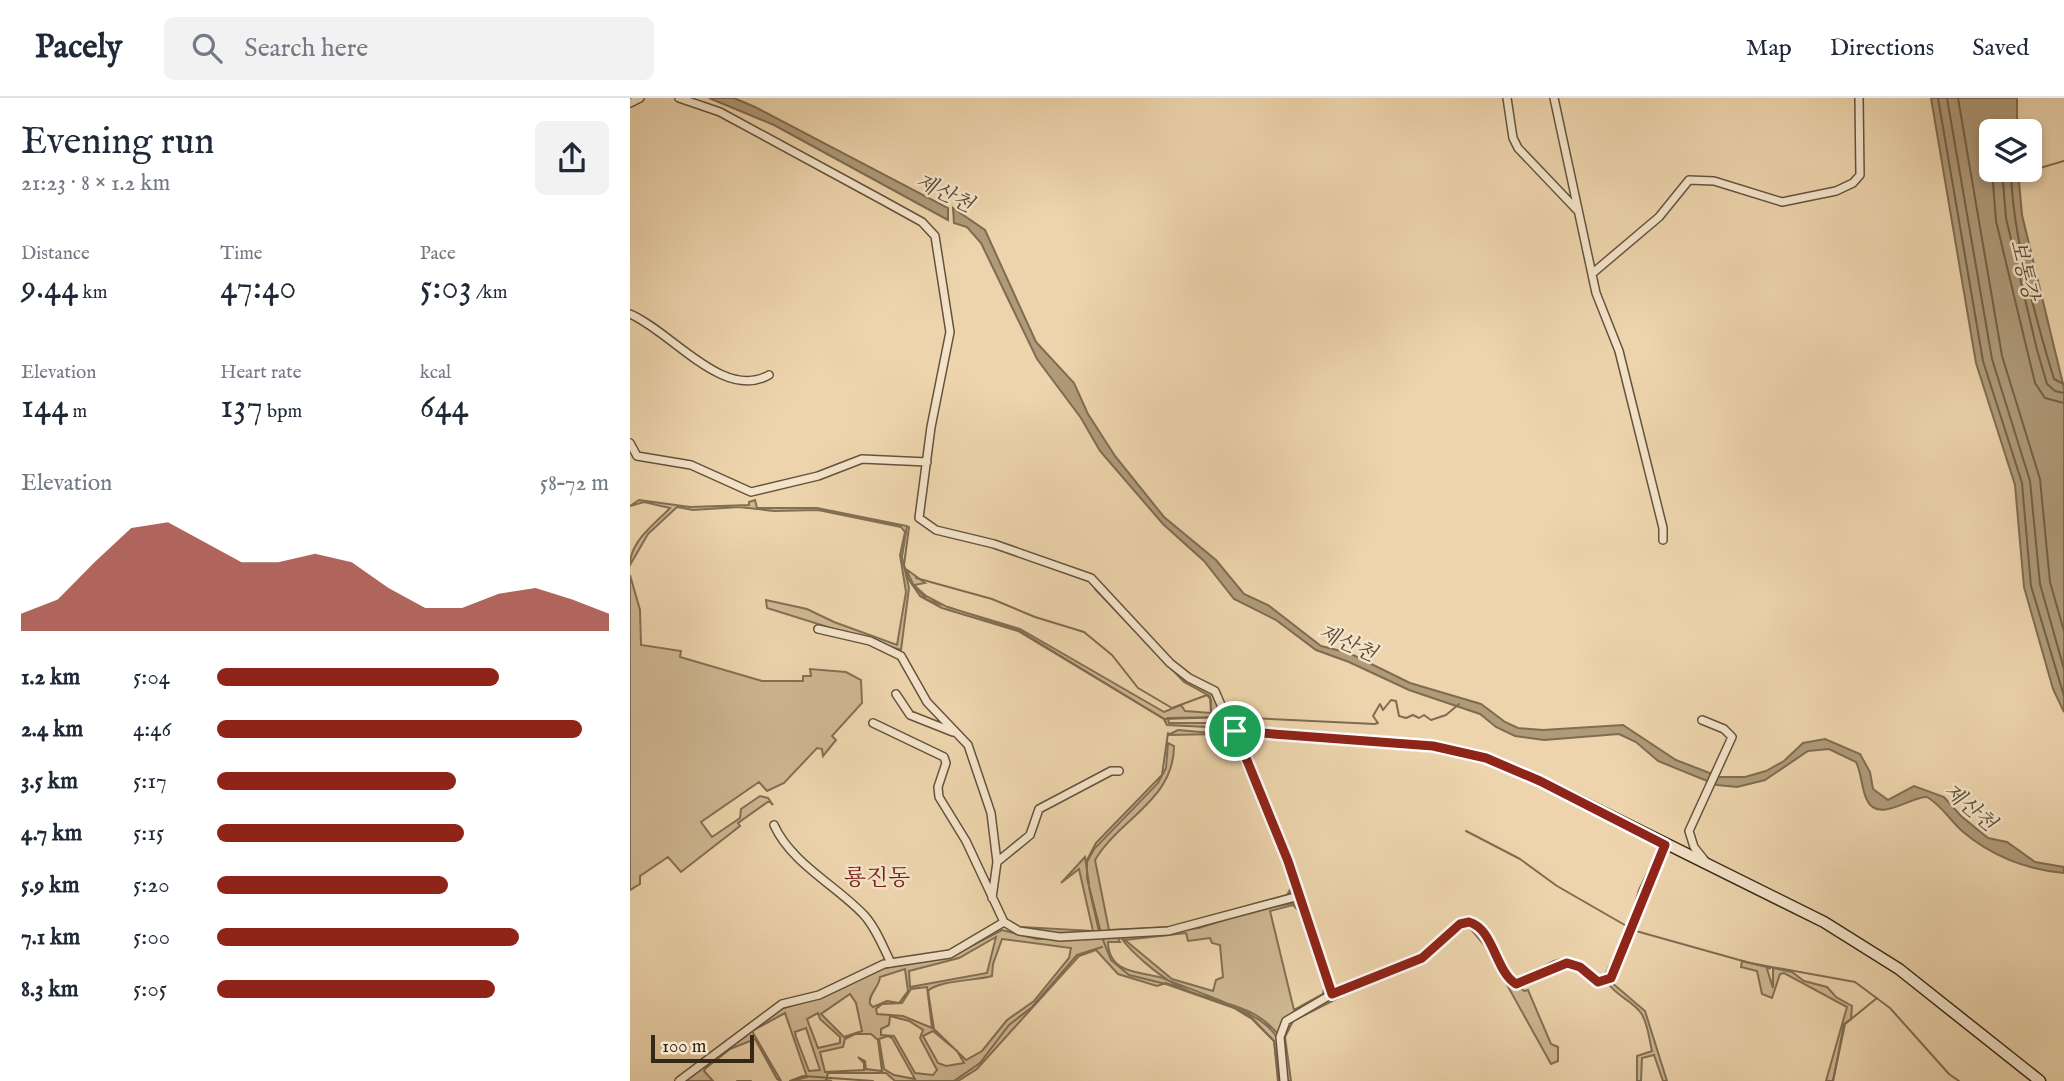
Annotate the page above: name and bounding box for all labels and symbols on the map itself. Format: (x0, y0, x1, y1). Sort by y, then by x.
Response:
water label: 제산천 (911, 169, 979, 220)
water label: 보통강 (2003, 237, 2044, 305)
water label: 제산천 (1314, 619, 1382, 669)
pin (1205, 701, 1265, 761)
water label: 제산천 (1937, 778, 2002, 839)
district label: 룡진동 (844, 864, 910, 893)
scale bar (651, 1032, 754, 1064)

